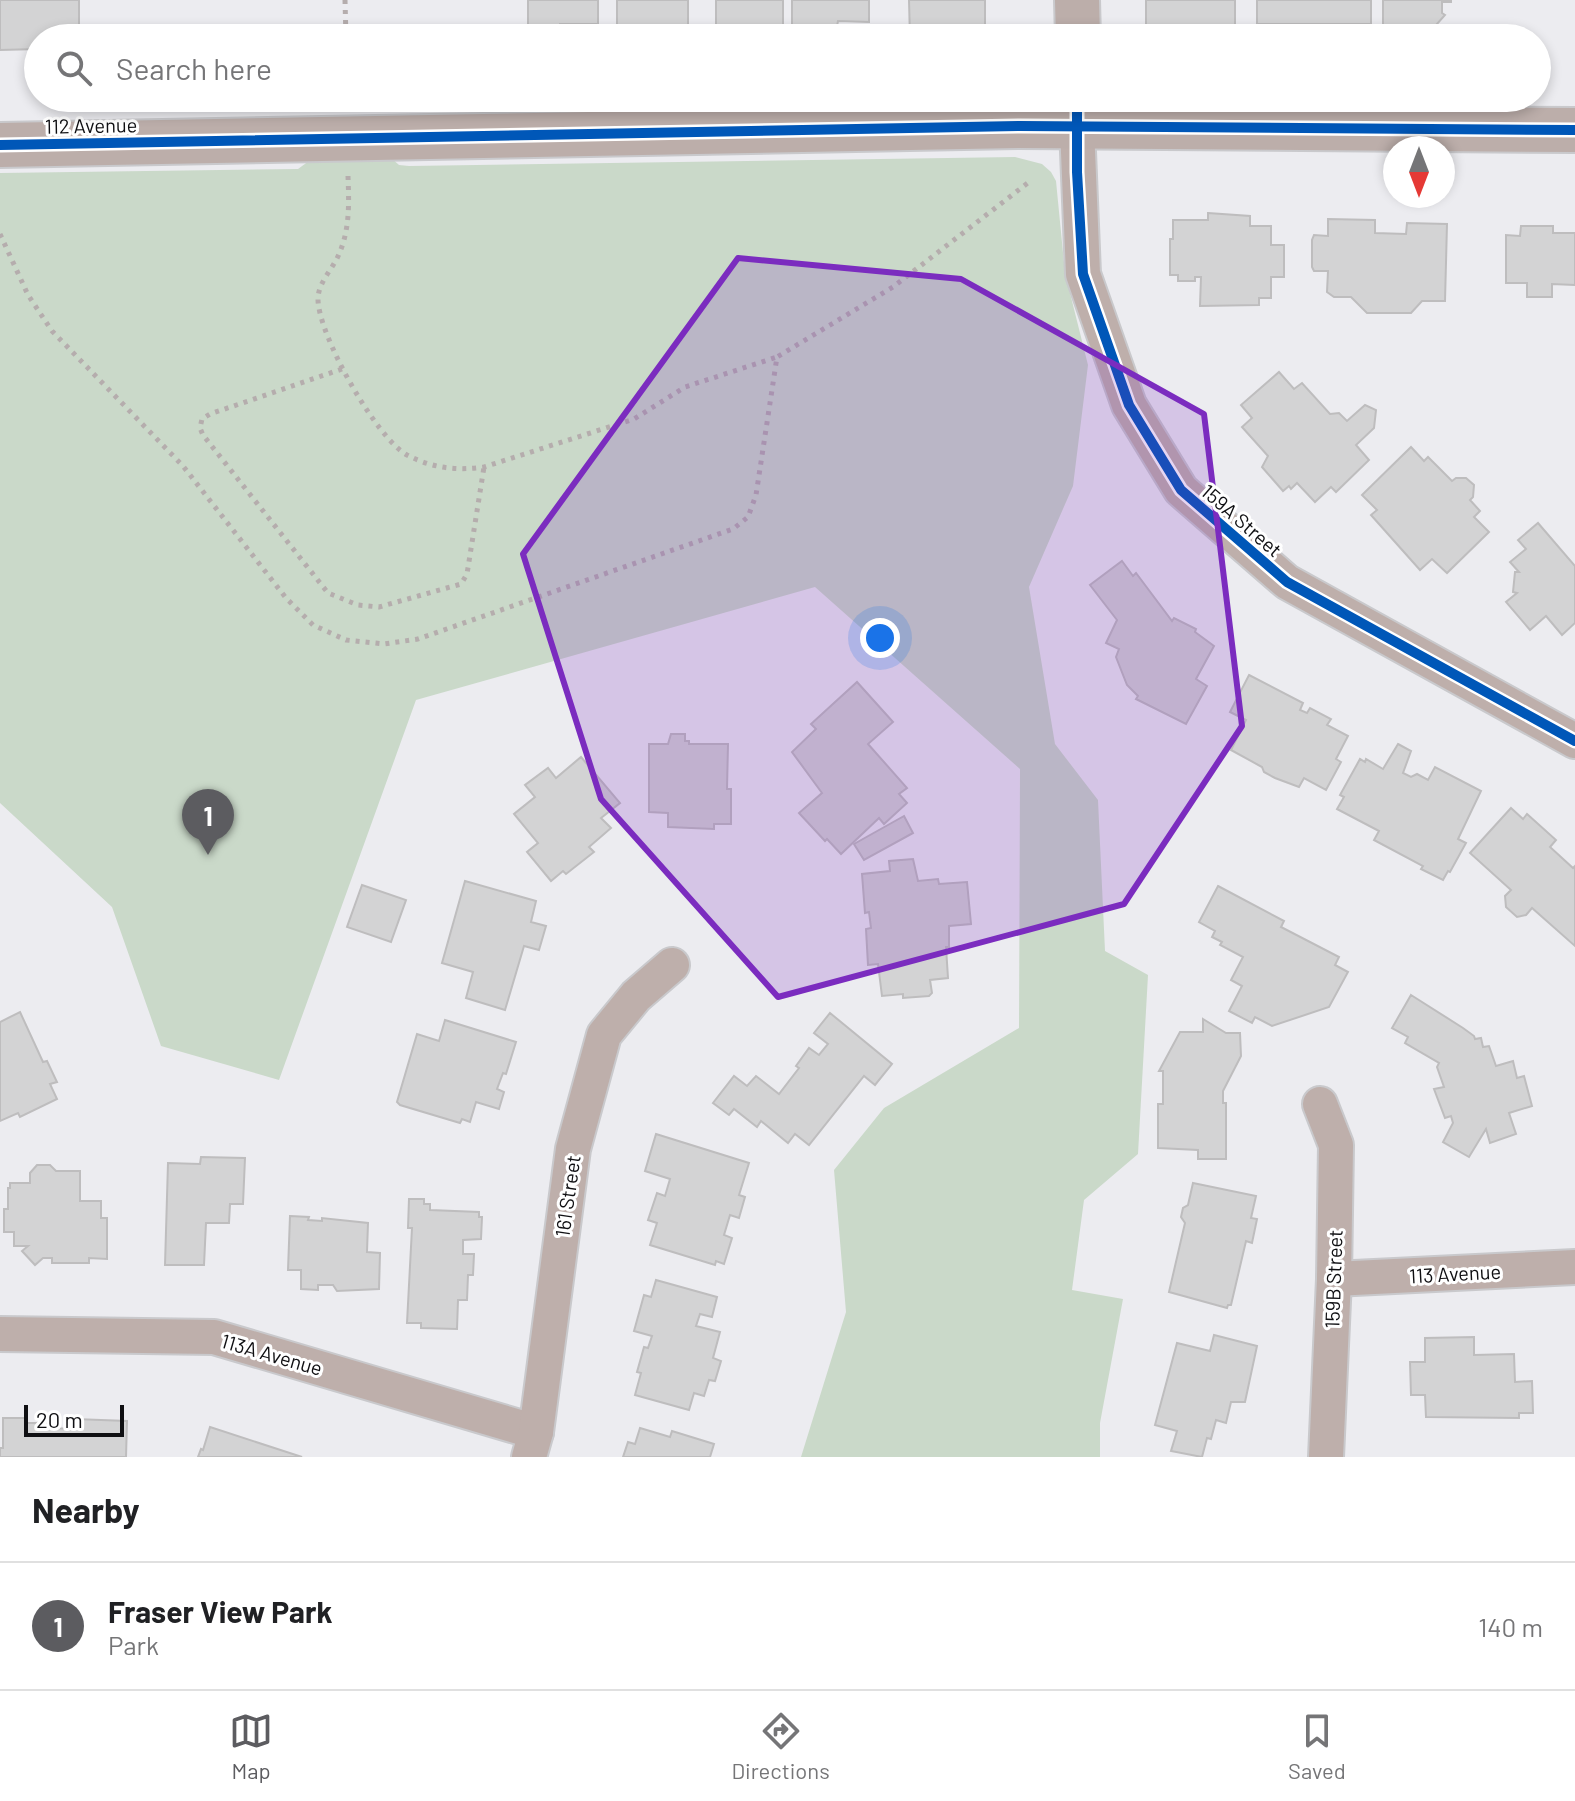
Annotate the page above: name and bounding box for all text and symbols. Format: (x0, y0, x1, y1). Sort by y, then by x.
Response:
search box (24, 24, 1551, 112)
icon: search (52, 46, 96, 90)
text: Search here (116, 50, 272, 86)
street label: 112 Avenue (45, 112, 137, 138)
north arrow (1383, 136, 1455, 208)
street label: 159A Street (1197, 479, 1287, 561)
your location (860, 618, 900, 658)
pin: 1 (182, 789, 234, 855)
street label: 161 Street (549, 1153, 585, 1239)
street label: 159B Street (1319, 1229, 1347, 1329)
street label: 113 Avenue (1408, 1259, 1502, 1287)
street label: 113A Avenue (219, 1328, 325, 1380)
scale bar (24, 1401, 124, 1437)
text: 20 m (36, 1406, 83, 1432)
text: Nearby (32, 1489, 140, 1530)
text: Fraser View Park (108, 1593, 332, 1629)
text: 1 (53, 1611, 63, 1642)
text: 140 m (1478, 1611, 1543, 1642)
text: Park (108, 1629, 159, 1660)
tab: Map (229, 1709, 273, 1783)
tab: Directions (731, 1709, 830, 1783)
tab: Saved (1288, 1709, 1346, 1783)

